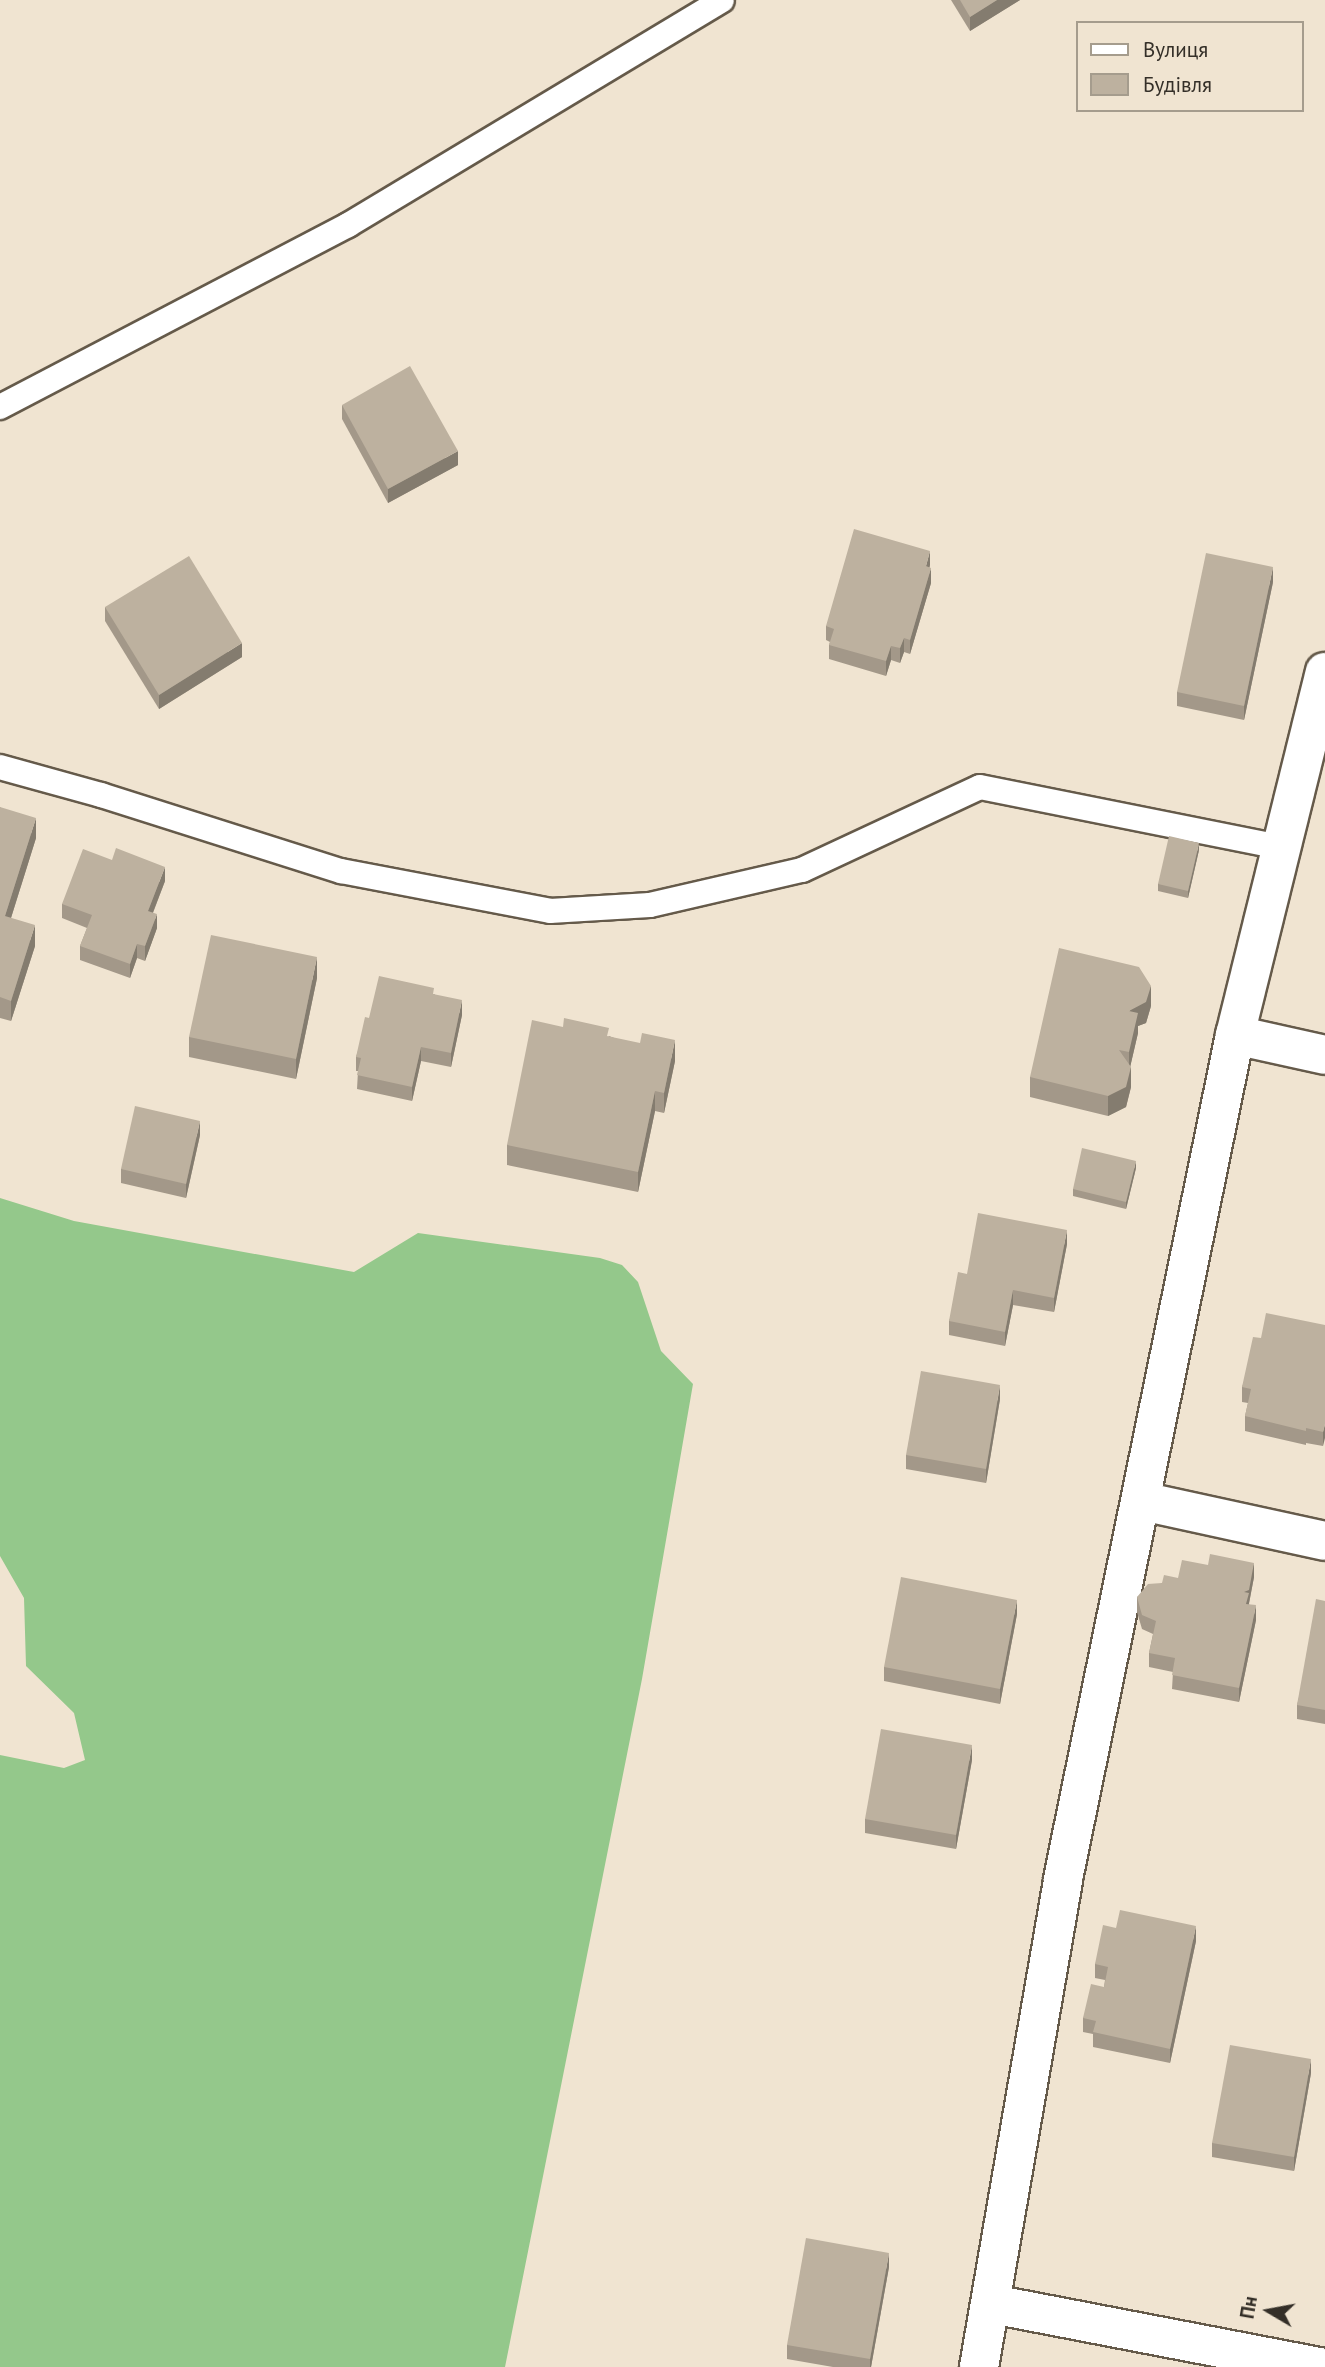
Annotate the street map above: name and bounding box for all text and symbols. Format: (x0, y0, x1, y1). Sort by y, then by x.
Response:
legend (1076, 21, 1304, 112)
text: Вулиця (1143, 36, 1208, 63)
text: Будівля (1143, 71, 1212, 98)
north arrow (1234, 2276, 1304, 2346)
text: Пн (1235, 2294, 1262, 2320)

